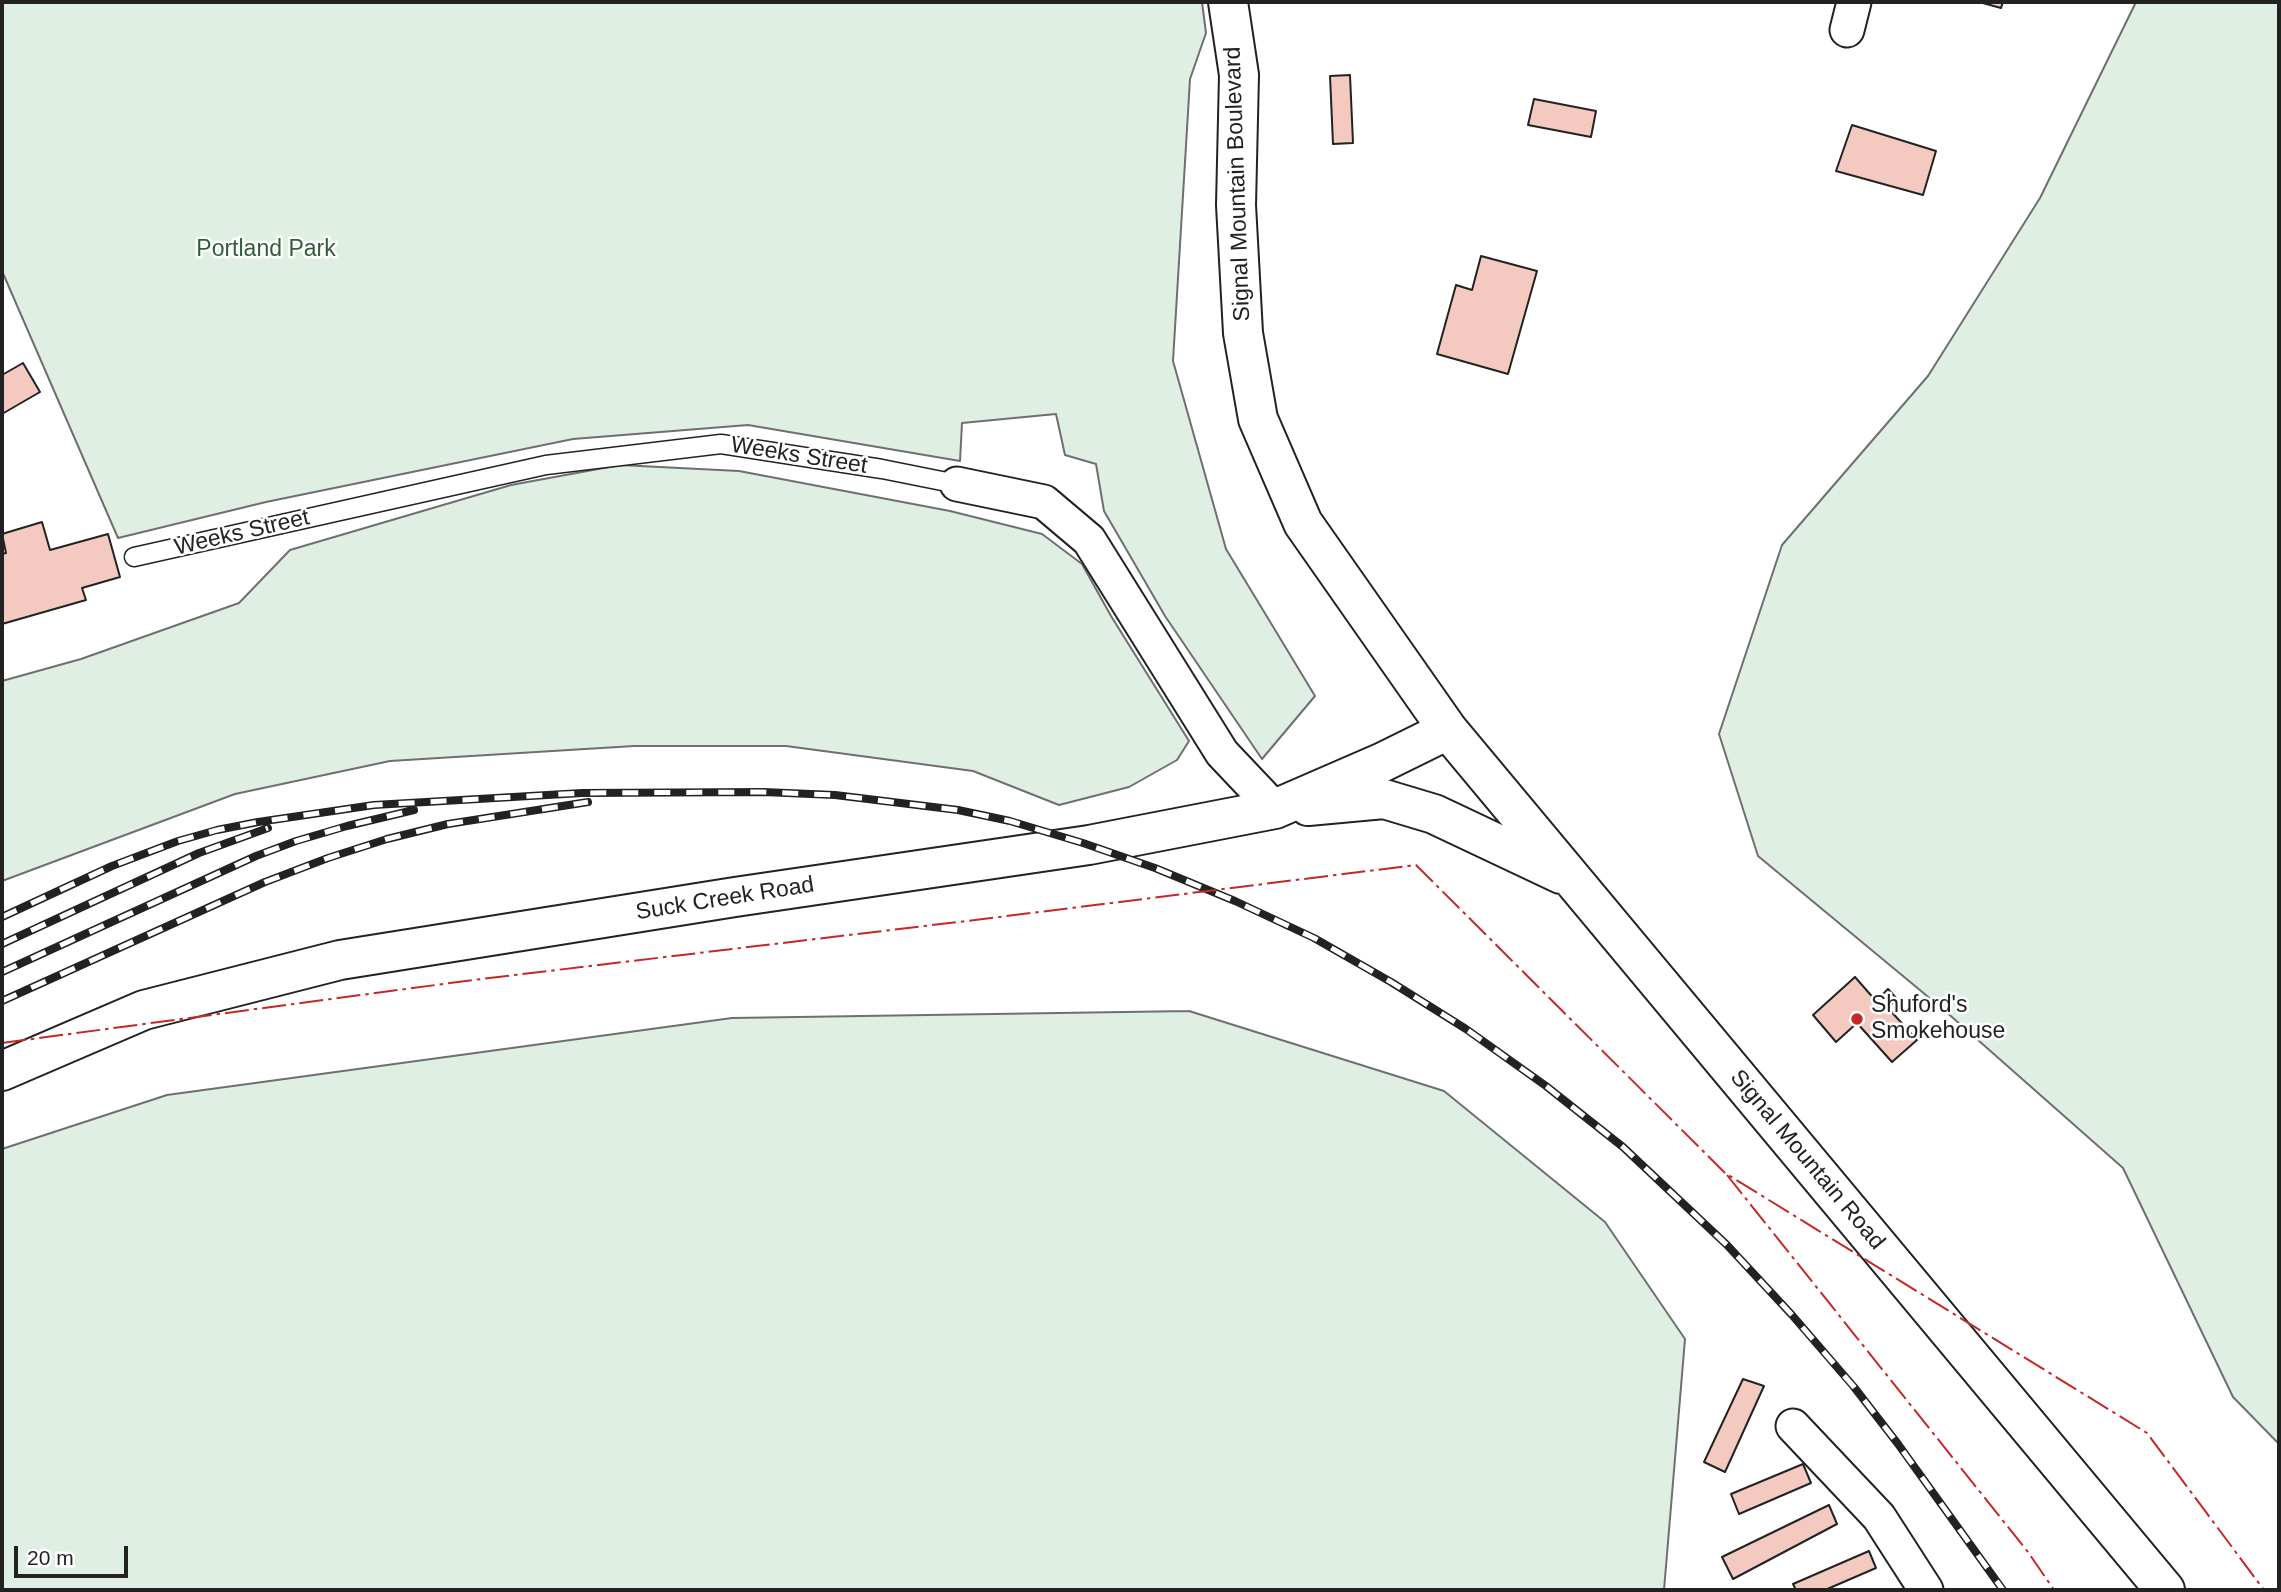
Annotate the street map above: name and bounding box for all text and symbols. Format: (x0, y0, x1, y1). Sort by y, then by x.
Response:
street label: Signal Mountain Boulevard (1219, 46, 1257, 322)
park label: Portland Park (196, 236, 336, 264)
street label: Weeks Street (729, 432, 869, 480)
street label: Weeks Street (172, 504, 312, 562)
street label: Suck Creek Road (634, 871, 816, 927)
place label: Shuford's Smokehouse (1871, 992, 2005, 1046)
marker: Shuford's Smokehouse (1849, 1011, 1865, 1027)
street label: Signal Mountain Road (1724, 1064, 1890, 1256)
scale bar (18, 1532, 131, 1576)
text: 20 m (27, 1546, 74, 1569)

